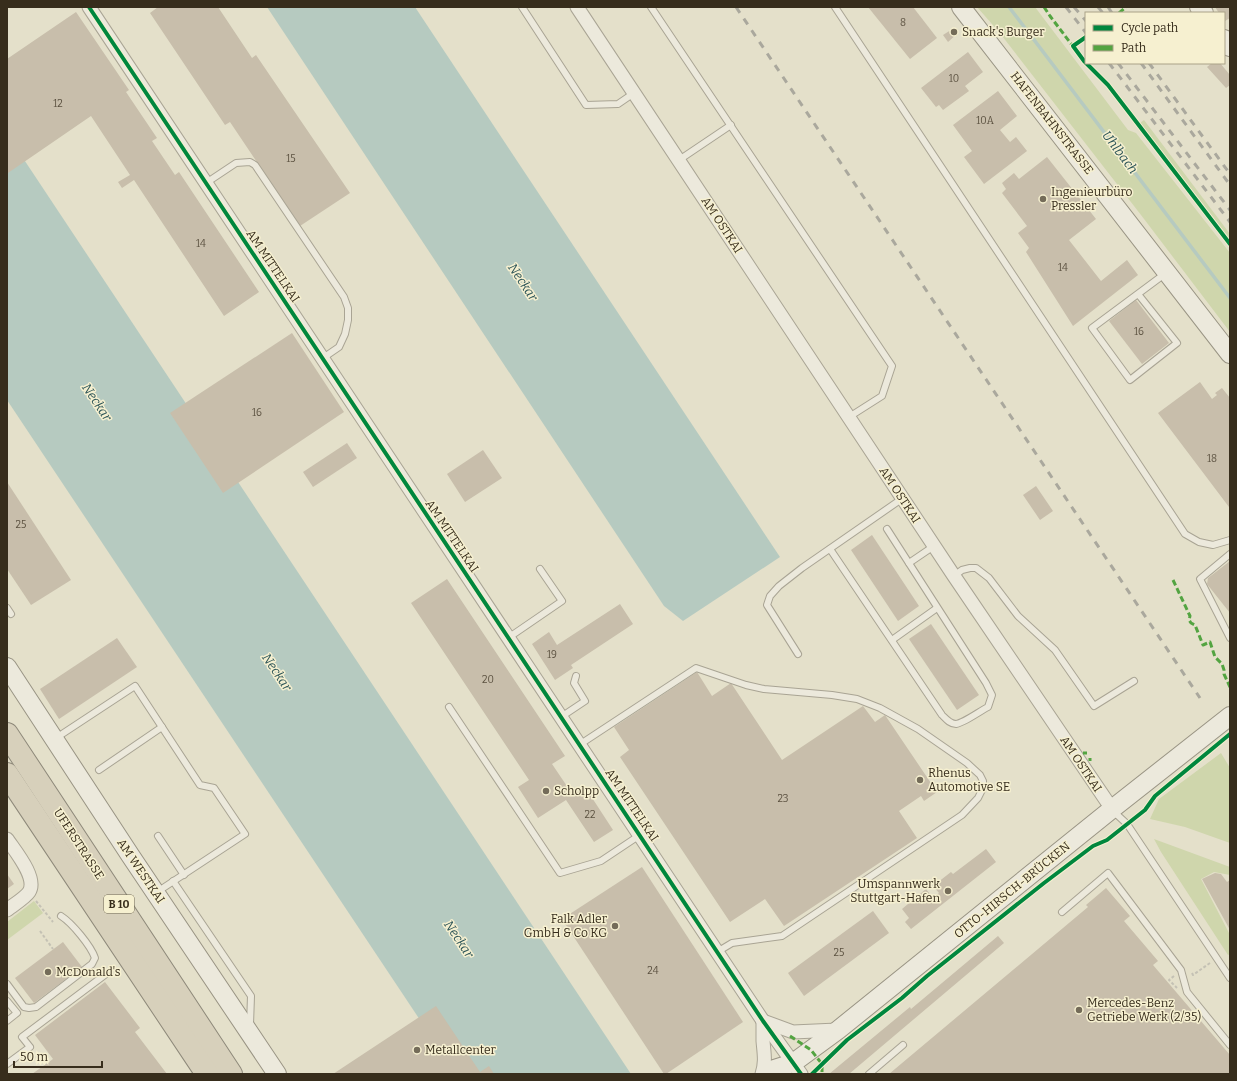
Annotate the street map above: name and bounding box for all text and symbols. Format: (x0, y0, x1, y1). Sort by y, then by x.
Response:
legend (1085, 12, 1225, 64)
house number: 8 (900, 17, 906, 29)
text: Cycle path (1121, 21, 1179, 35)
place label: Snack's Burger (962, 25, 1045, 39)
marker: Snack's Burger (949, 27, 959, 37)
text: Path (1121, 41, 1147, 55)
street label: HAFENBAHNSTRASSE (1008, 69, 1096, 177)
house number: 10 (949, 73, 959, 85)
house number: 12 (53, 98, 63, 110)
house number: 10A (976, 115, 995, 127)
water label: Uhlbach (1099, 128, 1141, 176)
house number: 15 (286, 153, 296, 165)
place label: Ingenieurbüro Pressler (1051, 185, 1133, 213)
street label: AM OSTKAI (699, 194, 745, 256)
marker: Ingenieurbüro Pressler (1038, 194, 1048, 204)
street label: AM MITTELKAI (244, 227, 302, 305)
house number: 14 (196, 238, 206, 250)
water label: Neckar (505, 261, 541, 304)
house number: 14 (1058, 262, 1068, 274)
house number: 16 (1134, 326, 1144, 338)
water label: Neckar (79, 381, 115, 424)
house number: 16 (252, 407, 262, 419)
house number: 18 (1207, 453, 1217, 465)
street label: AM OSTKAI (877, 464, 923, 526)
street label: AM MITTELKAI (423, 497, 481, 575)
house number: 25 (16, 519, 26, 531)
house number: 19 (547, 649, 557, 661)
water label: Neckar (259, 651, 295, 694)
house number: 20 (482, 674, 494, 686)
street label: AM OSTKAI (1057, 733, 1105, 795)
street label: AM MITTELKAI (603, 766, 661, 844)
place label: Rhenus Automotive SE (928, 766, 1010, 794)
marker: Rhenus Automotive SE (915, 775, 925, 785)
place label: Scholpp (554, 784, 599, 798)
marker: Scholpp (541, 786, 551, 796)
house number: 23 (777, 793, 789, 805)
street label: UFERSTRASSE (51, 806, 107, 882)
house number: 22 (585, 809, 595, 821)
street label: AM WESTKAI (114, 836, 168, 906)
street label: OTTO-HIRSCH-BRÜCKEN (951, 838, 1073, 941)
place label: Umspannwerk Stuttgart-Hafen (850, 877, 940, 905)
marker: Umspannwerk Stuttgart-Hafen (943, 886, 953, 896)
road number: B 10 (104, 895, 134, 913)
place label: Falk Adler GmbH & Co KG (524, 912, 608, 940)
water label: Neckar (441, 918, 477, 961)
marker: Falk Adler GmbH & Co KG (610, 921, 620, 931)
house number: 25 (834, 947, 844, 959)
place label: McDonald's (56, 965, 121, 979)
house number: 24 (647, 965, 659, 977)
marker: McDonald's (43, 967, 53, 977)
place label: Mercedes-Benz Getriebe Werk (2/35) (1087, 996, 1201, 1024)
marker: Mercedes-Benz Getriebe Werk (2/35) (1074, 1005, 1084, 1015)
scale bar (14, 1043, 102, 1069)
place label: Metallcenter (425, 1043, 497, 1057)
marker: Metallcenter (412, 1045, 422, 1055)
text: 50 m (20, 1050, 49, 1064)

